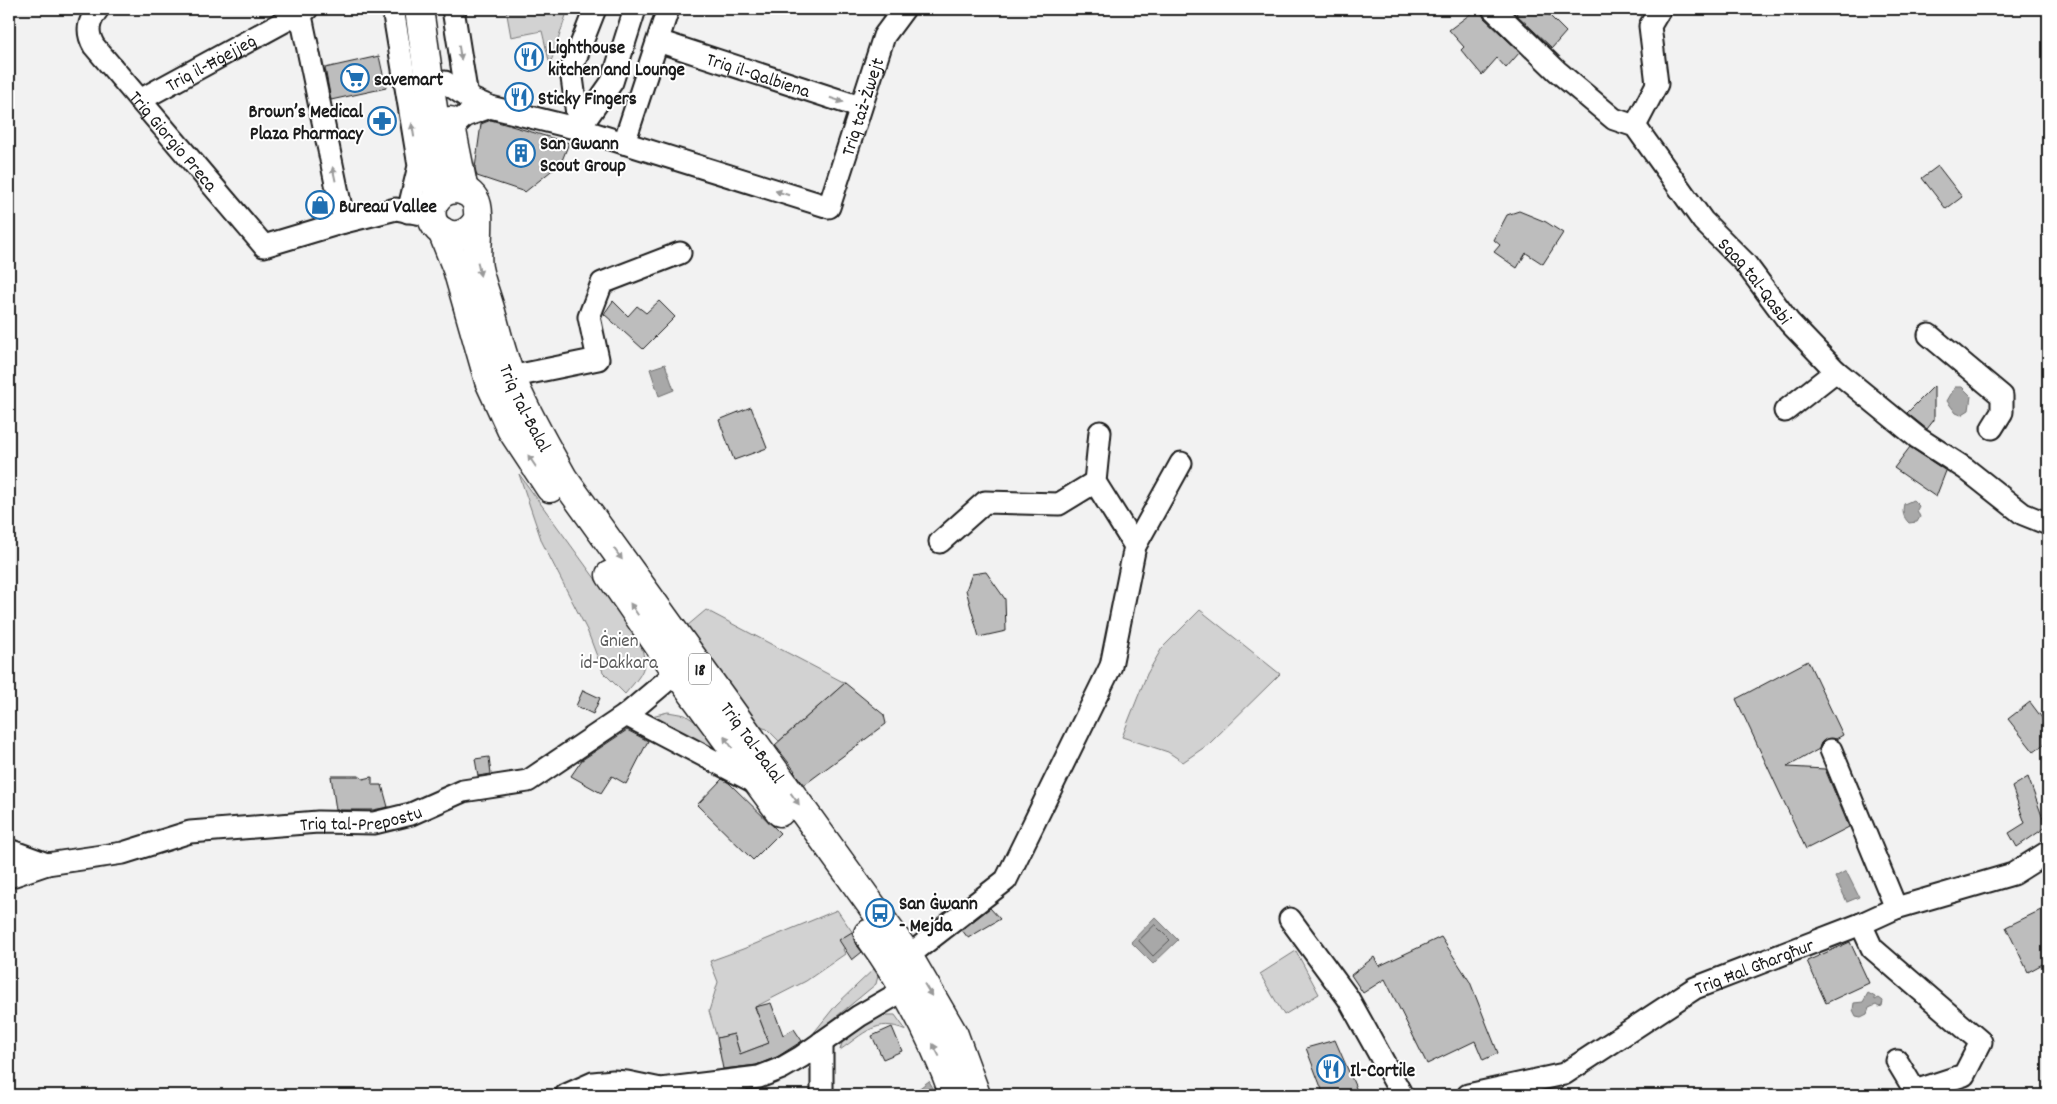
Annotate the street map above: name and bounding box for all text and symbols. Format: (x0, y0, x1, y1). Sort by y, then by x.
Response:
street label: Triq il-Ħġejjeġ (162, 29, 262, 100)
place label: Lighthouse kitchen and Lounge (548, 36, 685, 85)
restaurant icon: Lighthouse kitchen and Lounge (514, 42, 544, 72)
one-way arrow (456, 45, 464, 61)
street label: Triq il-Qalbiena (702, 48, 814, 107)
street label: Triq taż-Żwejt (836, 55, 893, 160)
supermarket icon: savemart (340, 63, 370, 93)
place label: savemart (374, 68, 443, 95)
restaurant icon: Sticky Fingers (504, 82, 534, 112)
street label: Triq Giorgio Preca (121, 86, 223, 200)
place label: Sticky Fingers (538, 87, 637, 114)
one-way arrow (830, 96, 845, 104)
place label: Brown’s Medical Plaza Pharmacy (248, 100, 364, 149)
pharmacy icon: Brown’s Medical Plaza Pharmacy (367, 106, 397, 136)
one-way arrow (409, 122, 417, 138)
place label: San Gwann Scout Group (540, 132, 626, 181)
building icon: San Gwann Scout Group (506, 138, 536, 168)
one-way arrow (330, 166, 338, 181)
one-way arrow (774, 189, 789, 197)
shop icon: Bureau Vallee (305, 190, 335, 220)
place label: Bureau Vallee (339, 195, 437, 222)
street label: Sqaq tal-Qasbi (1710, 233, 1797, 332)
one-way arrow (476, 262, 484, 278)
street label: Triq Tal-Balal (490, 361, 556, 458)
one-way arrow (527, 454, 537, 468)
one-way arrow (613, 547, 623, 561)
one-way arrow (629, 603, 639, 616)
park label: Ġnien id-Dakkara (580, 629, 659, 678)
road number: 18 (689, 654, 711, 684)
street label: Triq Tal-Balal (712, 698, 789, 790)
one-way arrow (723, 736, 734, 749)
one-way arrow (789, 793, 799, 806)
street label: Triq tal-Prepostu (299, 801, 427, 840)
place label: San Ġwann - Mejda (899, 892, 978, 941)
bus stop icon: San Ġwann - Mejda (865, 898, 895, 928)
street label: Triq Ħal Għargħur (1692, 933, 1819, 1004)
one-way arrow (923, 983, 932, 996)
one-way arrow (932, 1043, 940, 1057)
restaurant icon: Il-Cortile (1316, 1054, 1346, 1084)
place label: Il-Cortile (1350, 1059, 1415, 1086)

